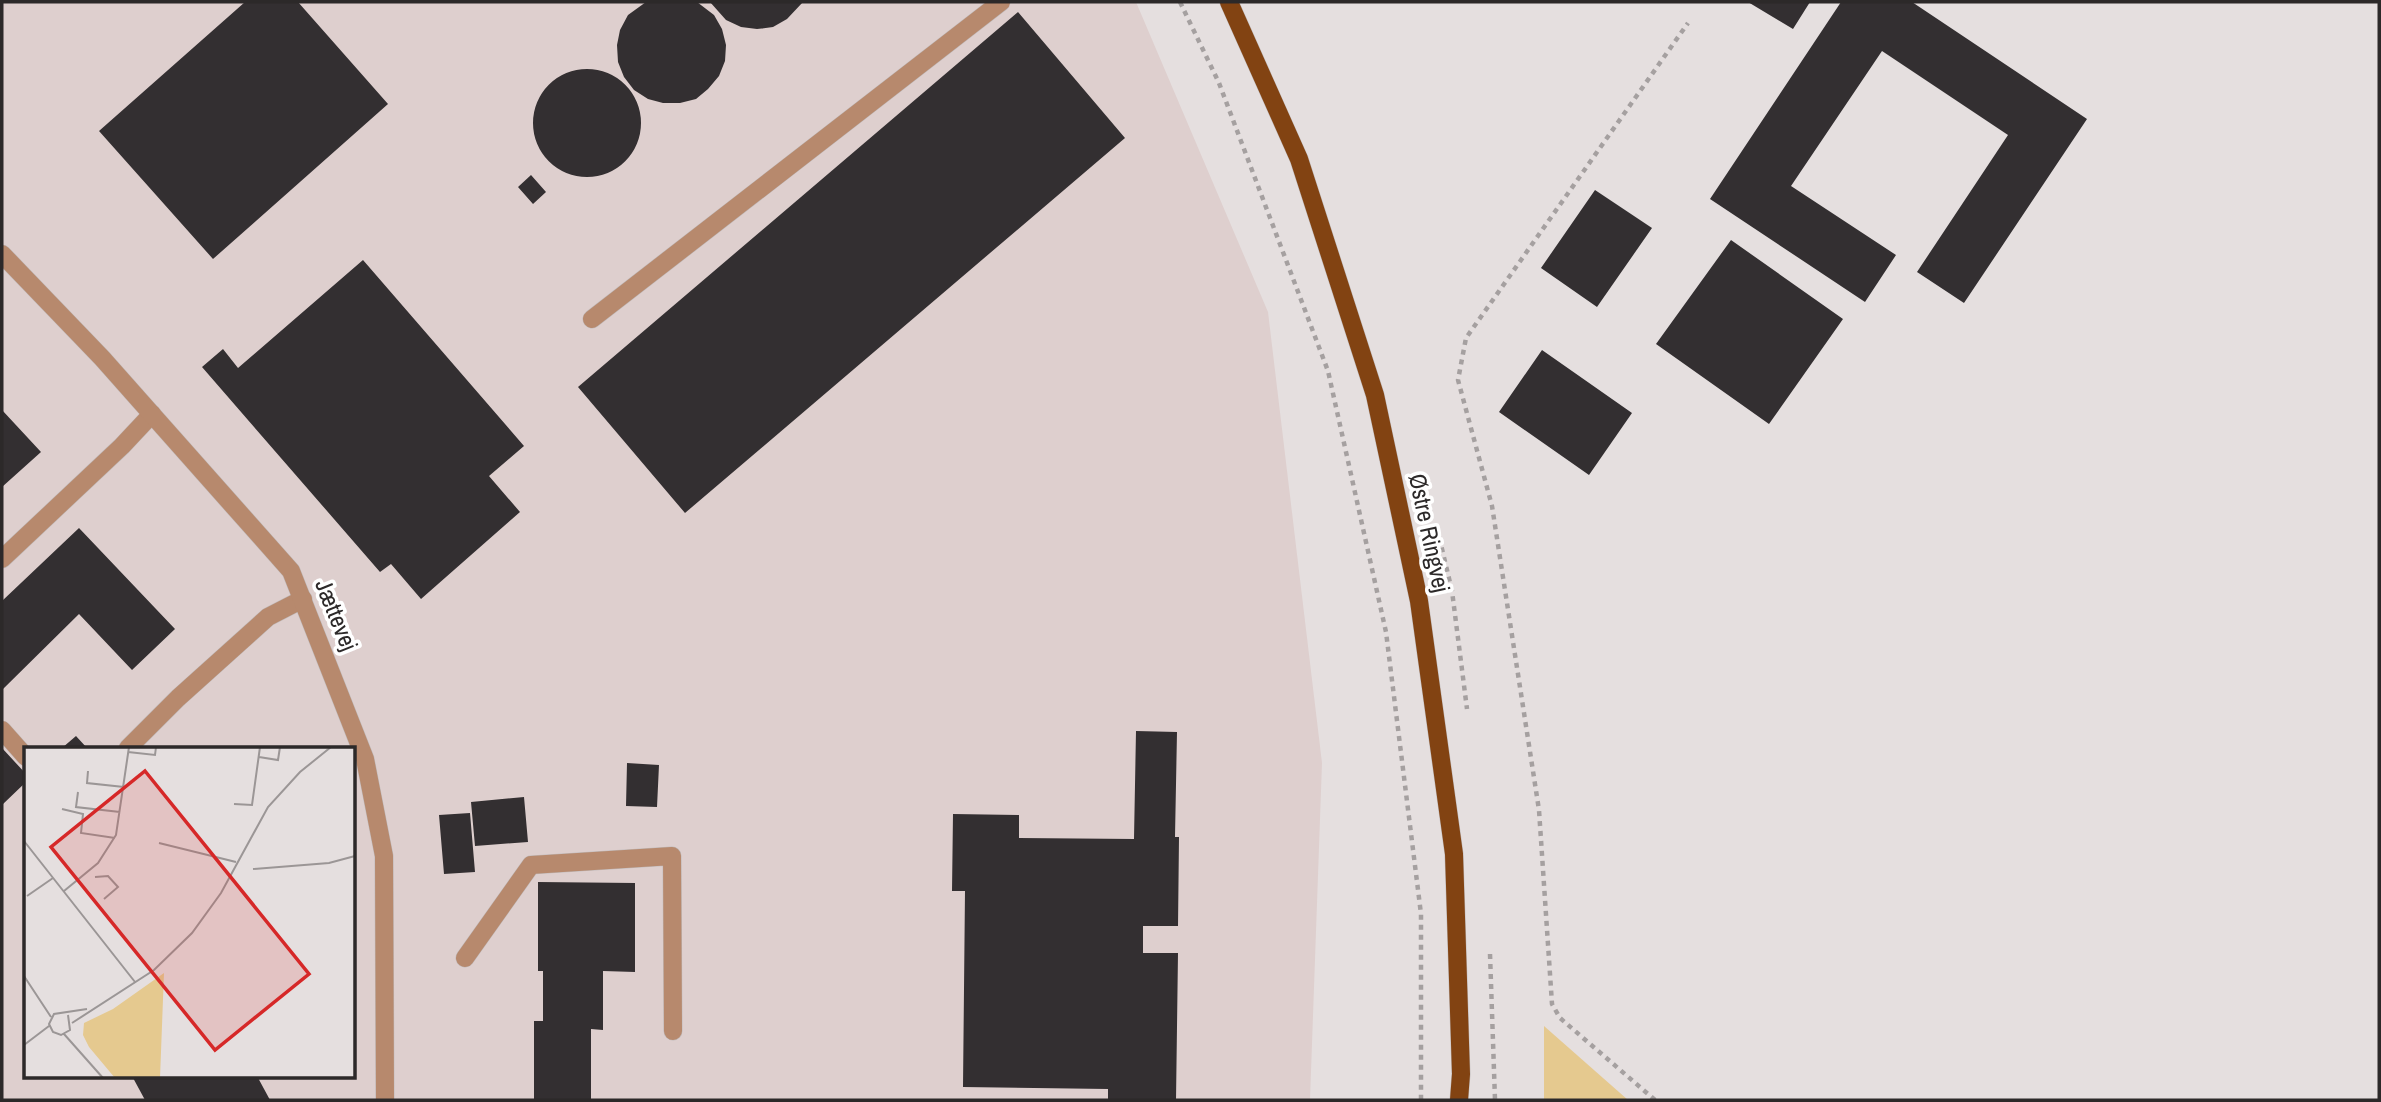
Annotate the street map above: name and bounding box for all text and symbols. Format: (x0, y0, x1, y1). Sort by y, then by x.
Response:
street label: Østre Ringvej (1402, 471, 1458, 595)
street label: Jættevej (308, 574, 366, 655)
inset map (24, 747, 355, 1078)

